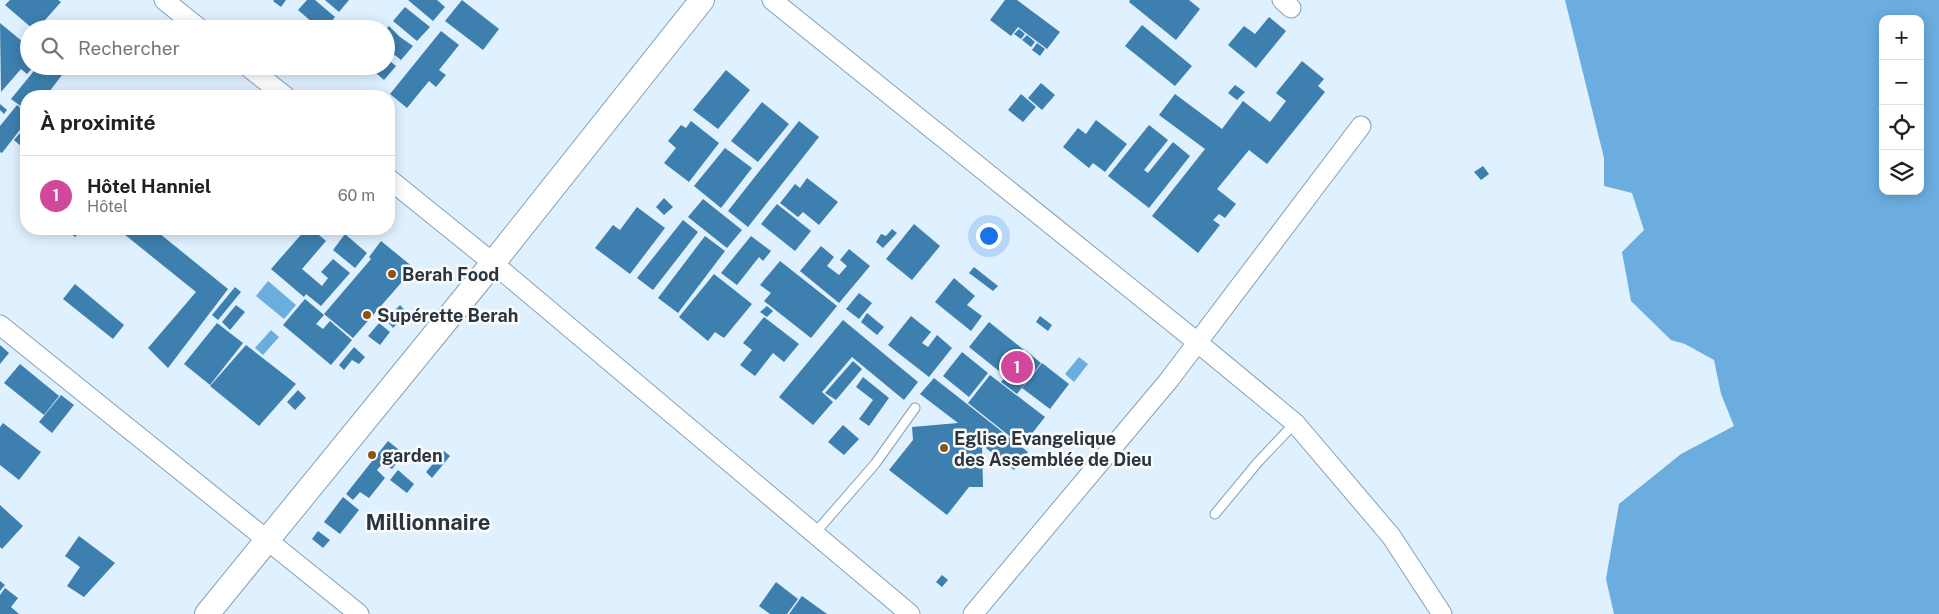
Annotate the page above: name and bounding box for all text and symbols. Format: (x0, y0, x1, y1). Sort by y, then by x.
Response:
map controls (1879, 15, 1924, 195)
button: + (1879, 15, 1924, 60)
search box (20, 20, 395, 75)
icon: search (38, 34, 66, 62)
text: Rechercher (78, 37, 180, 59)
button: − (1879, 60, 1924, 105)
button: locate (1879, 105, 1924, 150)
text: À proximité (40, 110, 156, 135)
button: layers (1879, 150, 1924, 195)
text: Hôtel Hanniel (87, 175, 211, 197)
text: 1 (53, 186, 59, 205)
text: 60 m (338, 186, 375, 205)
text: Hôtel (87, 197, 128, 216)
your location (976, 223, 1002, 249)
place label: Berah Food (402, 264, 499, 285)
marker: Berah Food (386, 268, 398, 280)
place label: Supérette Berah (377, 305, 518, 326)
marker: Supérette Berah (361, 309, 373, 321)
pin: 1 (1001, 348, 1033, 386)
place label: Eglise Evangelique des Assemblée de Dieu (954, 428, 1152, 470)
marker: Eglise Evangelique des Assemblée de Dieu (938, 442, 950, 454)
place label: garden (382, 445, 443, 466)
marker: garden (366, 449, 378, 461)
district label: Millionnaire (366, 509, 490, 535)

